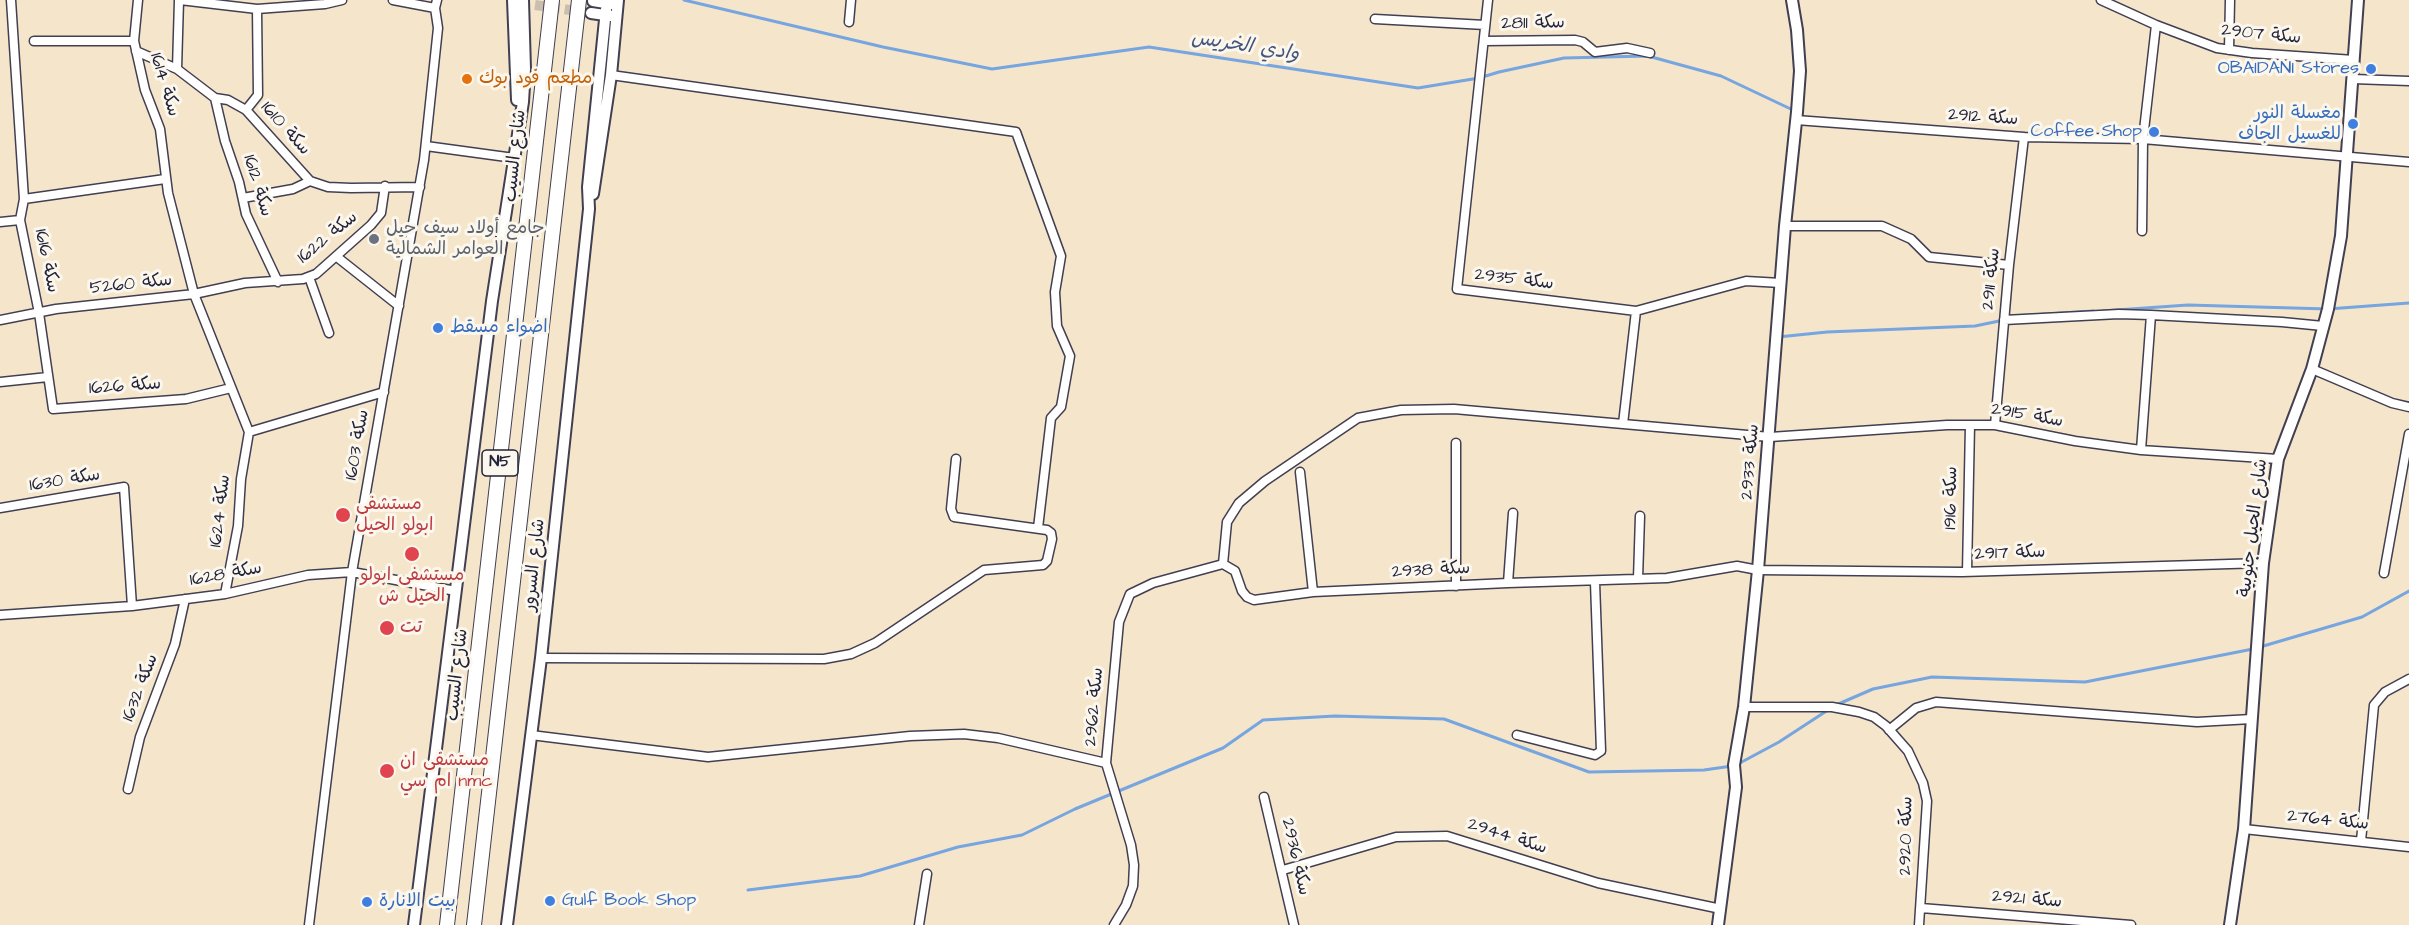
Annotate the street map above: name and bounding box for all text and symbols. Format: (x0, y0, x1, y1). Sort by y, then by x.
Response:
street label: سكة 2811 (1501, 13, 1565, 35)
street label: سكة 2907 (2220, 20, 2302, 50)
water label: وادي الخريس (1189, 27, 1301, 67)
street label: سكة 1614 (144, 51, 184, 119)
place label: OBAIDANI Stores (2218, 58, 2359, 80)
marker: OBAIDANI Stores (2364, 62, 2378, 76)
place label: مطعم فود بوك (479, 68, 592, 90)
marker: مطعم فود بوك (460, 72, 474, 86)
street label: سكة 1610 (255, 98, 315, 160)
place label: مغسلة النور للغسيل الجاف (2238, 103, 2341, 146)
street label: سكة 2912 (1947, 105, 2019, 131)
street label: شارع السيب (500, 109, 532, 203)
marker: مغسلة النور للغسيل الجاف (2346, 117, 2360, 131)
place label: Coffee Shop (2030, 121, 2142, 143)
marker: Coffee Shop (2147, 125, 2161, 139)
street label: سكة 1612 (237, 153, 277, 219)
street label: سكة 1622 (293, 207, 363, 269)
place label: جامع أولاد سيف حيل العوامر الشمالية (386, 218, 544, 260)
street label: سكة 1616 (29, 227, 63, 295)
marker: جامع أولاد سيف حيل العوامر الشمالية (367, 232, 381, 246)
street label: سكة 2911 (1978, 247, 2006, 311)
street label: سكة 2935 (1473, 264, 1555, 296)
street label: سكة 5260 (89, 270, 173, 300)
place label: اضواء مسقط (450, 317, 548, 339)
marker: اضواء مسقط (431, 321, 445, 335)
street label: سكة 1626 (88, 374, 162, 400)
street label: سكة 2915 (1989, 399, 2065, 433)
street label: سكة 1603 (341, 408, 375, 482)
street label: سكة 2933 (1737, 423, 1765, 501)
road number: N5 (482, 450, 518, 476)
street label: شارع الحيل جنوبية (2235, 458, 2273, 598)
street label: سكة 1630 (28, 465, 102, 497)
street label: سكة 1916 (1941, 466, 1963, 530)
street label: سكة 1624 (206, 473, 236, 549)
place label: مستشفى ابولو الحيل (356, 494, 433, 536)
marker: مستشفى ابولو الحيل (334, 506, 352, 524)
street label: شارع السرور (519, 518, 551, 612)
street label: سكة 2917 (1974, 542, 2046, 566)
marker: مستشفى ابولو الحيل ش (403, 545, 421, 563)
street label: سكة 1628 (188, 558, 264, 592)
street label: سكة 2938 (1391, 558, 1471, 584)
place label: مستشفى ابولو الحيل ش (360, 565, 464, 608)
place label: تت (400, 617, 422, 639)
marker: تت (378, 619, 396, 637)
street label: شارع السيب (442, 628, 474, 722)
street label: سكة 1632 (118, 651, 164, 725)
street label: سكة 2962 (1081, 667, 1109, 747)
place label: مستشفى ان ام سي nmc (400, 750, 493, 792)
marker: مستشفى ان ام سي nmc (378, 762, 396, 780)
street label: سكة 2920 (1896, 796, 1918, 876)
street label: سكة 2764 (2286, 806, 2370, 836)
street label: سكة 2944 (1465, 814, 1549, 860)
street label: سكة 2936 (1276, 816, 1314, 898)
street label: سكة 2921 (1991, 886, 2063, 914)
place label: Gulf Book Shop (562, 890, 696, 912)
place label: بيت الانارة (379, 891, 456, 913)
marker: Gulf Book Shop (543, 894, 557, 908)
marker: بيت الانارة (360, 895, 374, 909)

